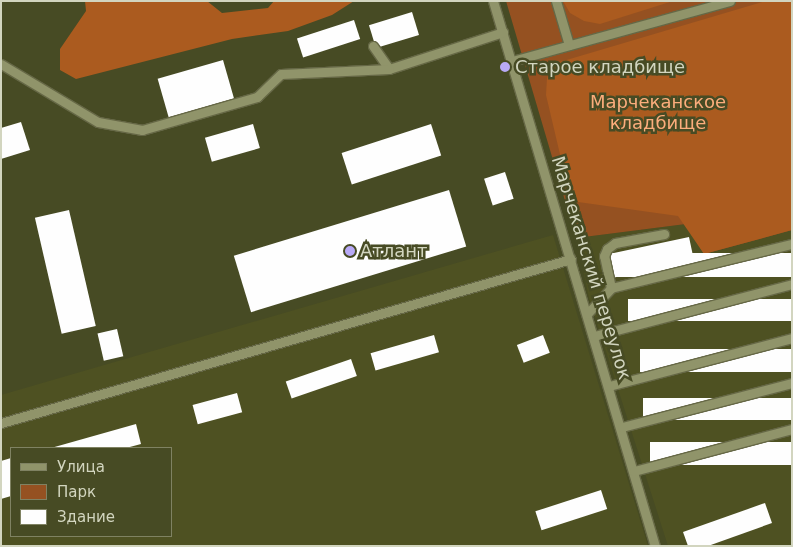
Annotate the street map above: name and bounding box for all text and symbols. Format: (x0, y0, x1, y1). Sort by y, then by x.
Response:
place label: Старое кладбище (515, 56, 685, 78)
marker: Старое кладбище (499, 61, 511, 73)
park label: Марчеканское кладбище (590, 92, 726, 134)
street label: Марчеканский переулок (547, 154, 635, 382)
place label: Атлант (360, 240, 428, 262)
marker: Атлант (344, 245, 356, 257)
legend (10, 447, 172, 537)
text: Улица (57, 458, 105, 476)
text: Парк (57, 483, 96, 501)
text: Здание (57, 508, 115, 526)

